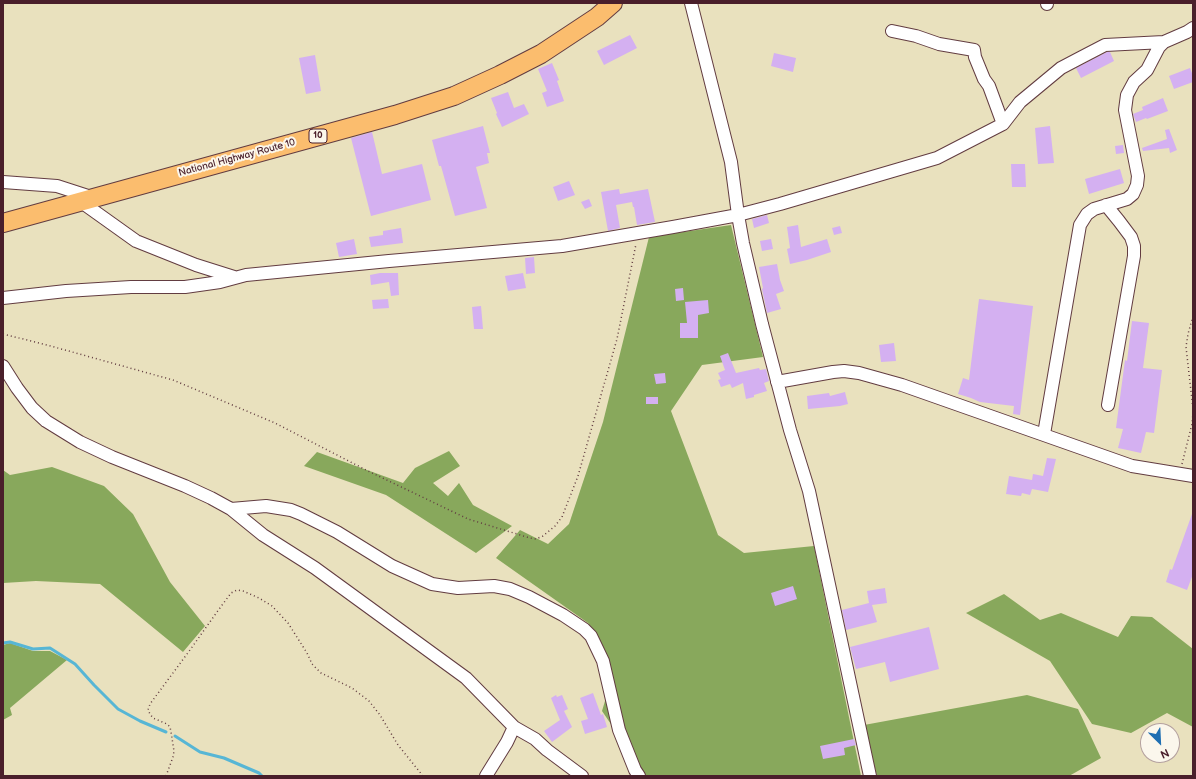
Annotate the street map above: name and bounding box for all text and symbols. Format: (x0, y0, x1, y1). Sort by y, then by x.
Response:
road number: 10 (309, 129, 327, 143)
street label: National Highway Route 10 (177, 137, 297, 179)
north arrow (1140, 723, 1180, 763)
text: N (1158, 746, 1171, 761)

